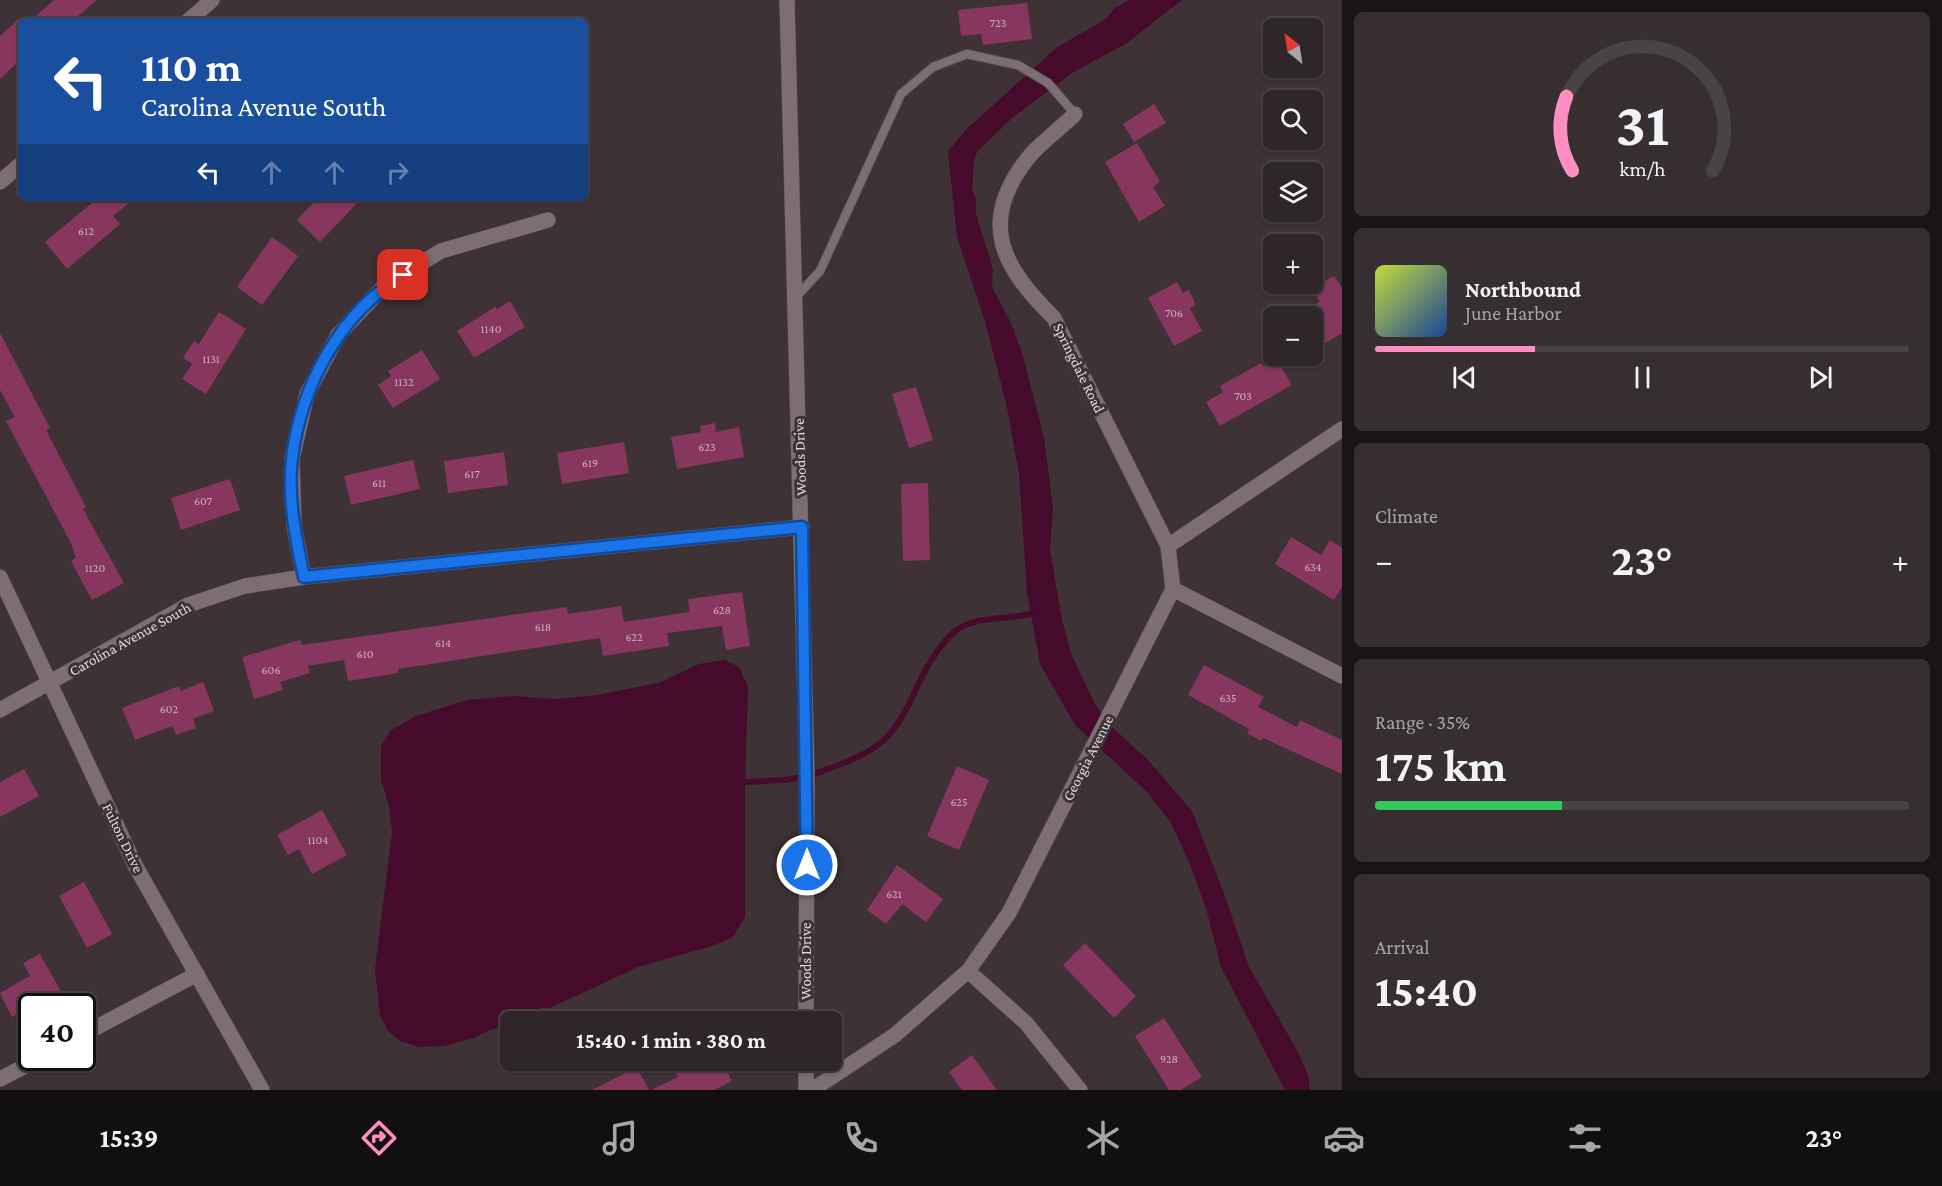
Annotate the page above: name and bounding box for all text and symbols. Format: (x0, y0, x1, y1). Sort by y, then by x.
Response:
house number: 723 (990, 16, 1007, 30)
north arrow (1263, 18, 1323, 78)
map controls (1263, 18, 1323, 366)
icon: left (42, 42, 120, 120)
text: 110 m (141, 43, 242, 90)
text: 31 (1615, 89, 1669, 158)
button: search (1263, 90, 1323, 150)
text: Carolina Avenue South (141, 92, 386, 122)
icon: left (192, 156, 225, 189)
icon: ahead (255, 156, 288, 189)
icon: ahead (318, 156, 351, 189)
icon: right (381, 156, 414, 189)
text: km/h (1619, 157, 1666, 181)
button: layers (1263, 162, 1323, 222)
house number: 612 (78, 224, 94, 238)
button: + (1263, 234, 1323, 294)
pin (377, 249, 428, 300)
icon: arrive (386, 258, 419, 291)
text: Northbound (1465, 277, 1581, 302)
text: June Harbor (1465, 302, 1562, 324)
house number: 706 (1165, 306, 1183, 320)
button: − (1263, 306, 1323, 366)
street label: Springdale Road (1049, 320, 1108, 416)
house number: 1140 (481, 322, 502, 336)
house number: 1131 (202, 352, 220, 366)
icon: previous (1448, 361, 1481, 394)
icon: pause (1626, 361, 1659, 394)
icon: next (1804, 361, 1837, 394)
house number: 1132 (394, 375, 414, 389)
house number: 703 (1234, 389, 1252, 403)
street label: Woods Drive (791, 418, 809, 496)
house number: 623 (698, 440, 716, 454)
house number: 619 (582, 456, 598, 470)
house number: 617 (464, 467, 480, 481)
house number: 611 (372, 476, 386, 490)
house number: 607 (194, 494, 213, 508)
text: Climate (1375, 505, 1438, 527)
text: 23° (1611, 535, 1673, 585)
text: − (1375, 542, 1392, 579)
text: + (1892, 542, 1909, 579)
house number: 634 (1304, 560, 1322, 574)
house number: 1120 (85, 561, 105, 575)
street label: Carolina Avenue South (67, 599, 193, 679)
house number: 628 (713, 603, 731, 617)
house number: 618 (535, 620, 551, 634)
house number: 622 (625, 630, 643, 644)
house number: 614 (435, 636, 451, 650)
house number: 610 (357, 647, 374, 661)
house number: 606 (262, 663, 280, 677)
house number: 635 (1219, 691, 1237, 705)
house number: 602 (160, 702, 179, 716)
text: Range · 35% (1375, 711, 1470, 733)
street label: Georgia Avenue (1060, 712, 1117, 804)
text: 175 km (1375, 741, 1506, 791)
house number: 625 (950, 795, 968, 809)
street label: Fulton Drive (99, 801, 147, 876)
house number: 1104 (308, 833, 328, 847)
position arrow (775, 833, 839, 897)
house number: 621 (886, 887, 902, 901)
street label: Woods Drive (798, 922, 814, 1000)
text: Arrival (1375, 936, 1429, 958)
text: 15:40 (1375, 966, 1478, 1016)
speed limit sign: 40 (18, 993, 96, 1071)
text: 15:40 · 1 min · 380 m (576, 1028, 766, 1053)
house number: 928 (1160, 1052, 1178, 1066)
icon: directions (358, 1117, 400, 1159)
icon: music (599, 1117, 641, 1159)
icon: phone (840, 1117, 882, 1159)
icon: climate (1082, 1117, 1124, 1159)
icon: car (1323, 1117, 1365, 1159)
icon: filters (1564, 1117, 1606, 1159)
text: 15:39 (100, 1123, 158, 1153)
text: 23° (1805, 1123, 1842, 1153)

